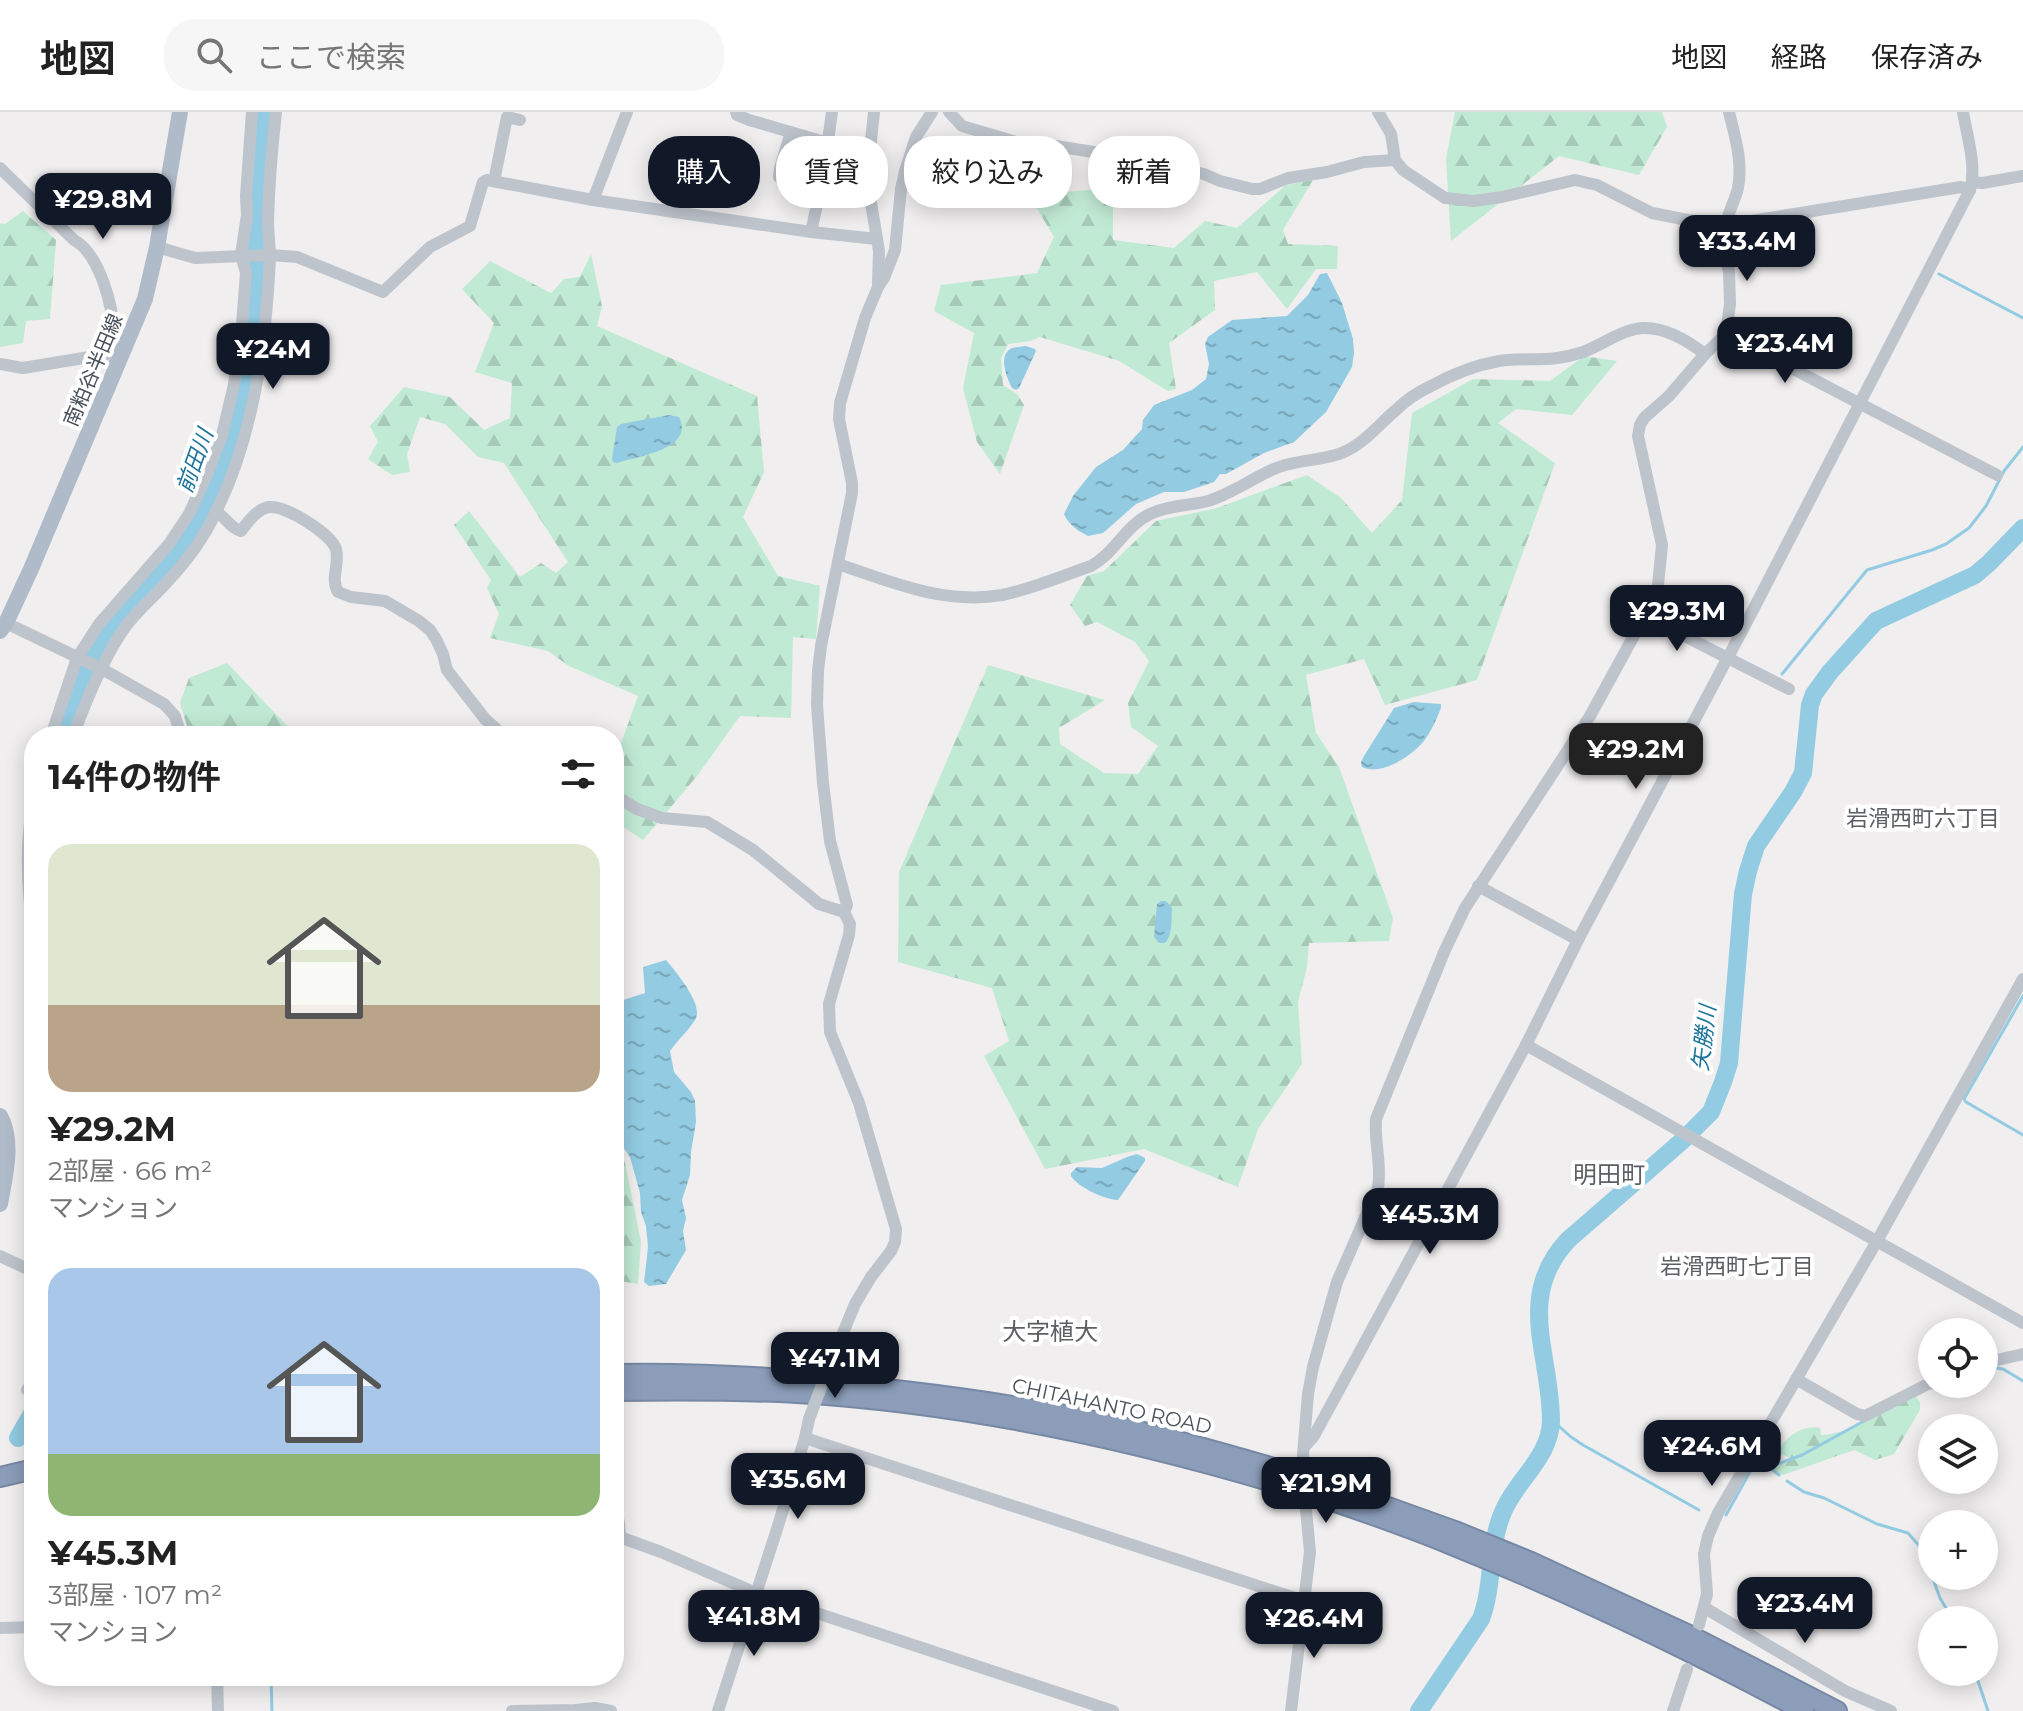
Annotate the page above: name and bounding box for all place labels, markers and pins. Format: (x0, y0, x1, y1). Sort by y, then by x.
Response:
pin: ¥29.8M (38, 173, 168, 241)
pin: ¥33.4M (1682, 215, 1812, 283)
pin: ¥23.4M (1720, 317, 1850, 385)
pin: ¥24M (226, 323, 320, 391)
pin: ¥29.3M (1612, 585, 1742, 653)
pin: ¥29.2M (1571, 723, 1701, 791)
pin: ¥45.3M (1365, 1188, 1495, 1256)
pin: ¥47.1M (770, 1332, 900, 1400)
pin: ¥24.6M (1647, 1420, 1777, 1488)
pin: ¥35.6M (733, 1453, 863, 1521)
pin: ¥21.9M (1261, 1457, 1391, 1525)
pin: ¥23.4M (1740, 1577, 1870, 1645)
pin: ¥41.8M (689, 1590, 819, 1658)
pin: ¥26.4M (1249, 1592, 1379, 1660)

